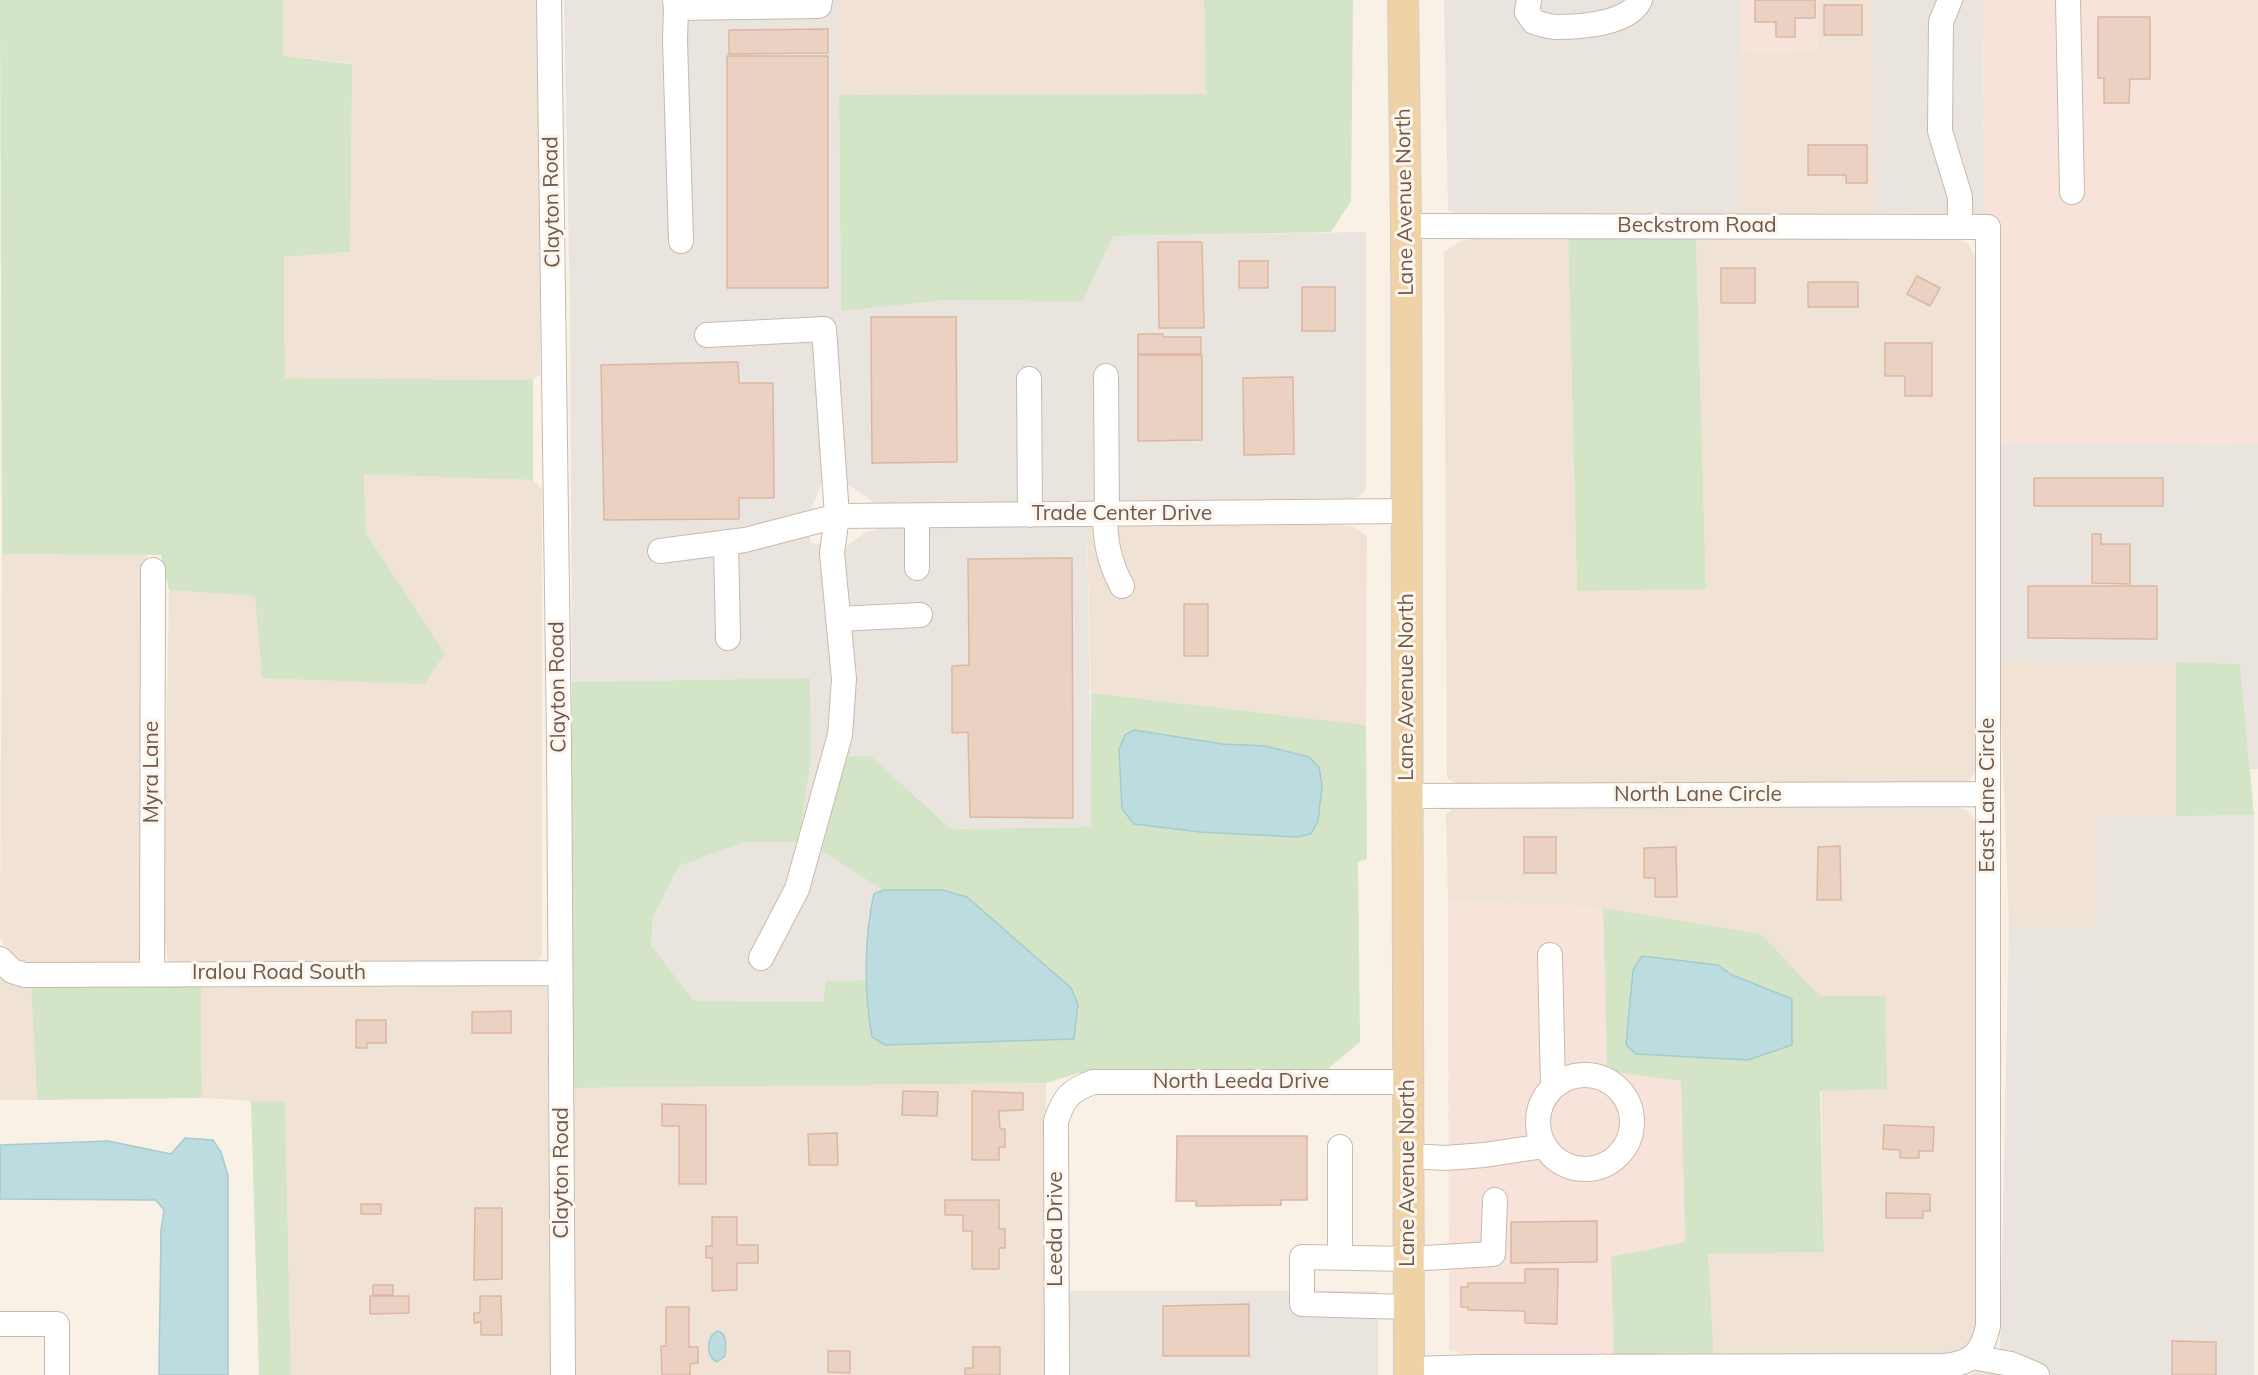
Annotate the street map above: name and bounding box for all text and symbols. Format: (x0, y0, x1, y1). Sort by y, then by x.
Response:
street label: Lane Avenue North (1391, 108, 1419, 296)
street label: Clayton Road (538, 136, 566, 268)
street label: Beckstrom Road (1617, 213, 1777, 239)
street label: Trade Center Drive (1032, 501, 1212, 527)
street label: Lane Avenue North (1394, 593, 1420, 781)
street label: Clayton Road (544, 621, 572, 753)
street label: East Lane Circle (1975, 718, 2001, 872)
street label: Myra Lane (139, 721, 165, 823)
street label: North Lane Circle (1614, 782, 1782, 808)
street label: Iralou Road South (192, 960, 366, 986)
street label: North Leeda Drive (1153, 1069, 1329, 1095)
street label: Lane Avenue North (1395, 1079, 1421, 1267)
street label: Clayton Road (549, 1107, 575, 1239)
street label: Leeda Drive (1043, 1171, 1069, 1287)

